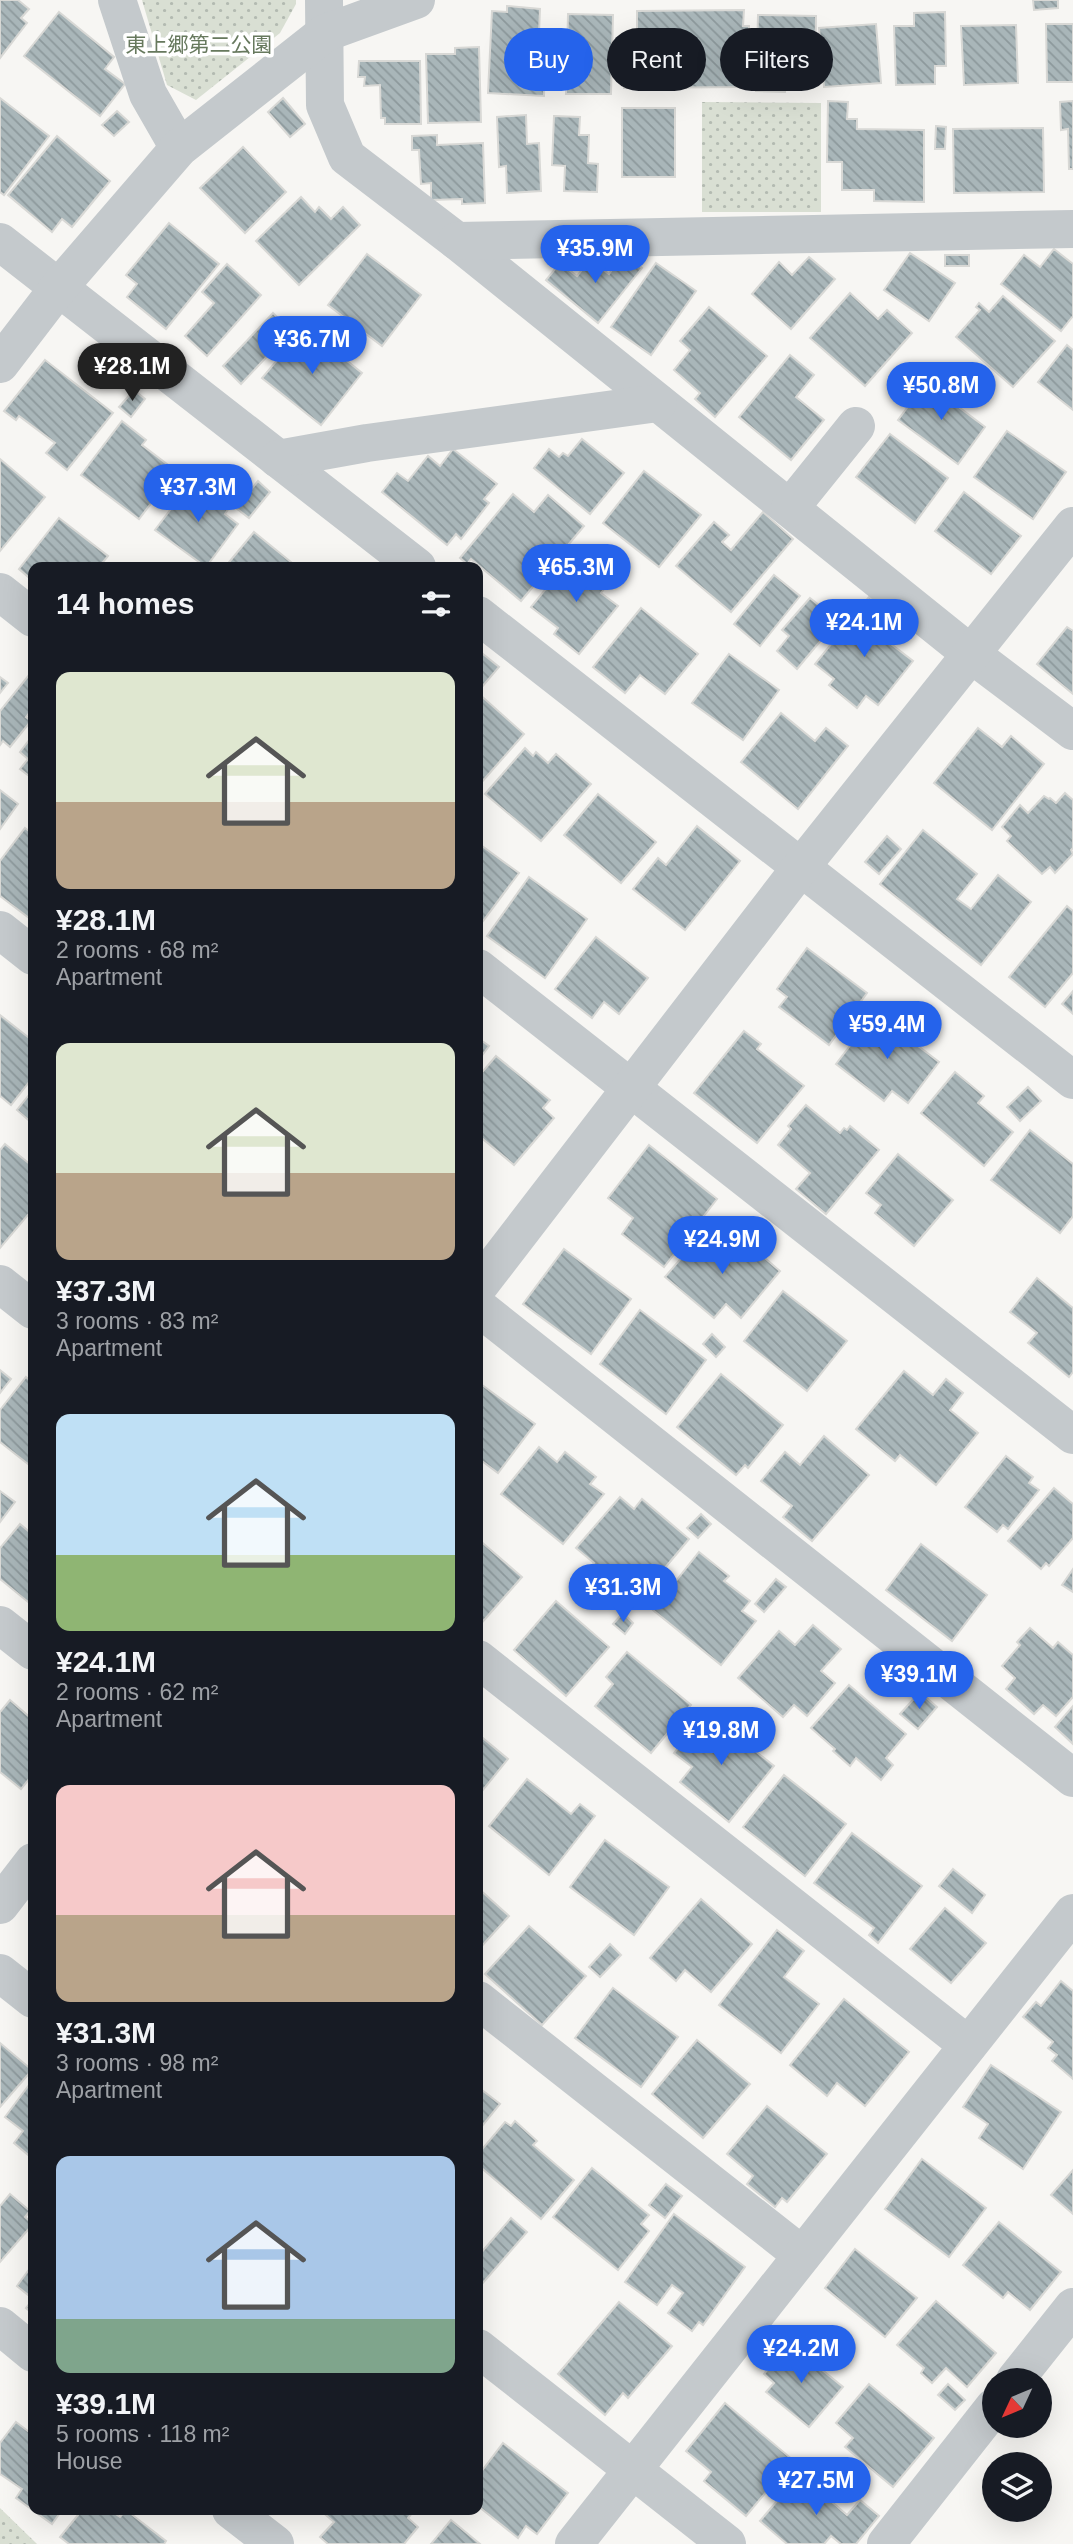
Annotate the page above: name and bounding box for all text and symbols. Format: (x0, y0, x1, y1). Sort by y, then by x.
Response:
chip: Buy (504, 28, 593, 91)
chip: Rent (607, 28, 706, 91)
chip: Filters (720, 28, 833, 91)
park label: 東上郷第二公園 (126, 33, 273, 56)
pin: ¥35.9M (538, 226, 652, 285)
text: ¥35.9M (557, 235, 633, 261)
pin: ¥36.7M (255, 316, 369, 376)
text: ¥36.7M (274, 326, 350, 352)
pin: ¥28.1M (75, 344, 189, 403)
text: ¥28.1M (94, 353, 170, 379)
pin: ¥50.8M (884, 362, 998, 422)
text: ¥50.8M (903, 372, 979, 398)
pin: ¥37.3M (141, 464, 255, 524)
text: ¥37.3M (160, 474, 236, 500)
pin: ¥65.3M (519, 544, 633, 604)
text: ¥65.3M (538, 554, 614, 580)
icon: filters (417, 585, 455, 623)
text: 14 homes (56, 587, 194, 620)
pin: ¥24.1M (807, 600, 921, 659)
text: ¥24.1M (826, 609, 902, 635)
icon: home (193, 718, 319, 844)
text: ¥28.1M (56, 903, 156, 936)
text: 2 rooms · 68 m² (56, 937, 218, 963)
text: Apartment (56, 964, 162, 990)
pin: ¥59.4M (830, 1002, 944, 1061)
text: ¥59.4M (849, 1011, 925, 1037)
icon: home (193, 1089, 319, 1215)
pin: ¥24.9M (665, 1216, 779, 1276)
text: ¥24.9M (684, 1226, 760, 1252)
text: ¥37.3M (56, 1274, 156, 1307)
text: 3 rooms · 83 m² (56, 1308, 218, 1334)
text: Apartment (56, 1335, 162, 1361)
icon: home (193, 1460, 319, 1586)
pin: ¥31.3M (566, 1564, 680, 1624)
text: ¥31.3M (585, 1574, 661, 1600)
text: ¥24.1M (56, 1645, 156, 1678)
pin: ¥39.1M (862, 1652, 976, 1711)
text: ¥39.1M (881, 1661, 957, 1687)
text: 2 rooms · 62 m² (56, 1679, 218, 1705)
text: Apartment (56, 1706, 162, 1732)
pin: ¥19.8M (664, 1708, 778, 1767)
text: ¥19.8M (683, 1717, 759, 1743)
icon: home (193, 1831, 319, 1957)
text: ¥31.3M (56, 2016, 156, 2049)
text: 3 rooms · 98 m² (56, 2050, 218, 2076)
text: Apartment (56, 2077, 162, 2103)
icon: home (193, 2202, 319, 2328)
pin: ¥24.2M (744, 2326, 858, 2385)
text: ¥24.2M (763, 2335, 839, 2361)
north arrow (982, 2368, 1052, 2438)
map controls (982, 2368, 1052, 2522)
text: ¥39.1M (56, 2387, 156, 2420)
text: 5 rooms · 118 m² (56, 2421, 229, 2447)
text: House (56, 2448, 122, 2474)
button: layers (982, 2452, 1052, 2522)
pin: ¥27.5M (759, 2458, 873, 2517)
text: ¥27.5M (778, 2467, 854, 2493)

